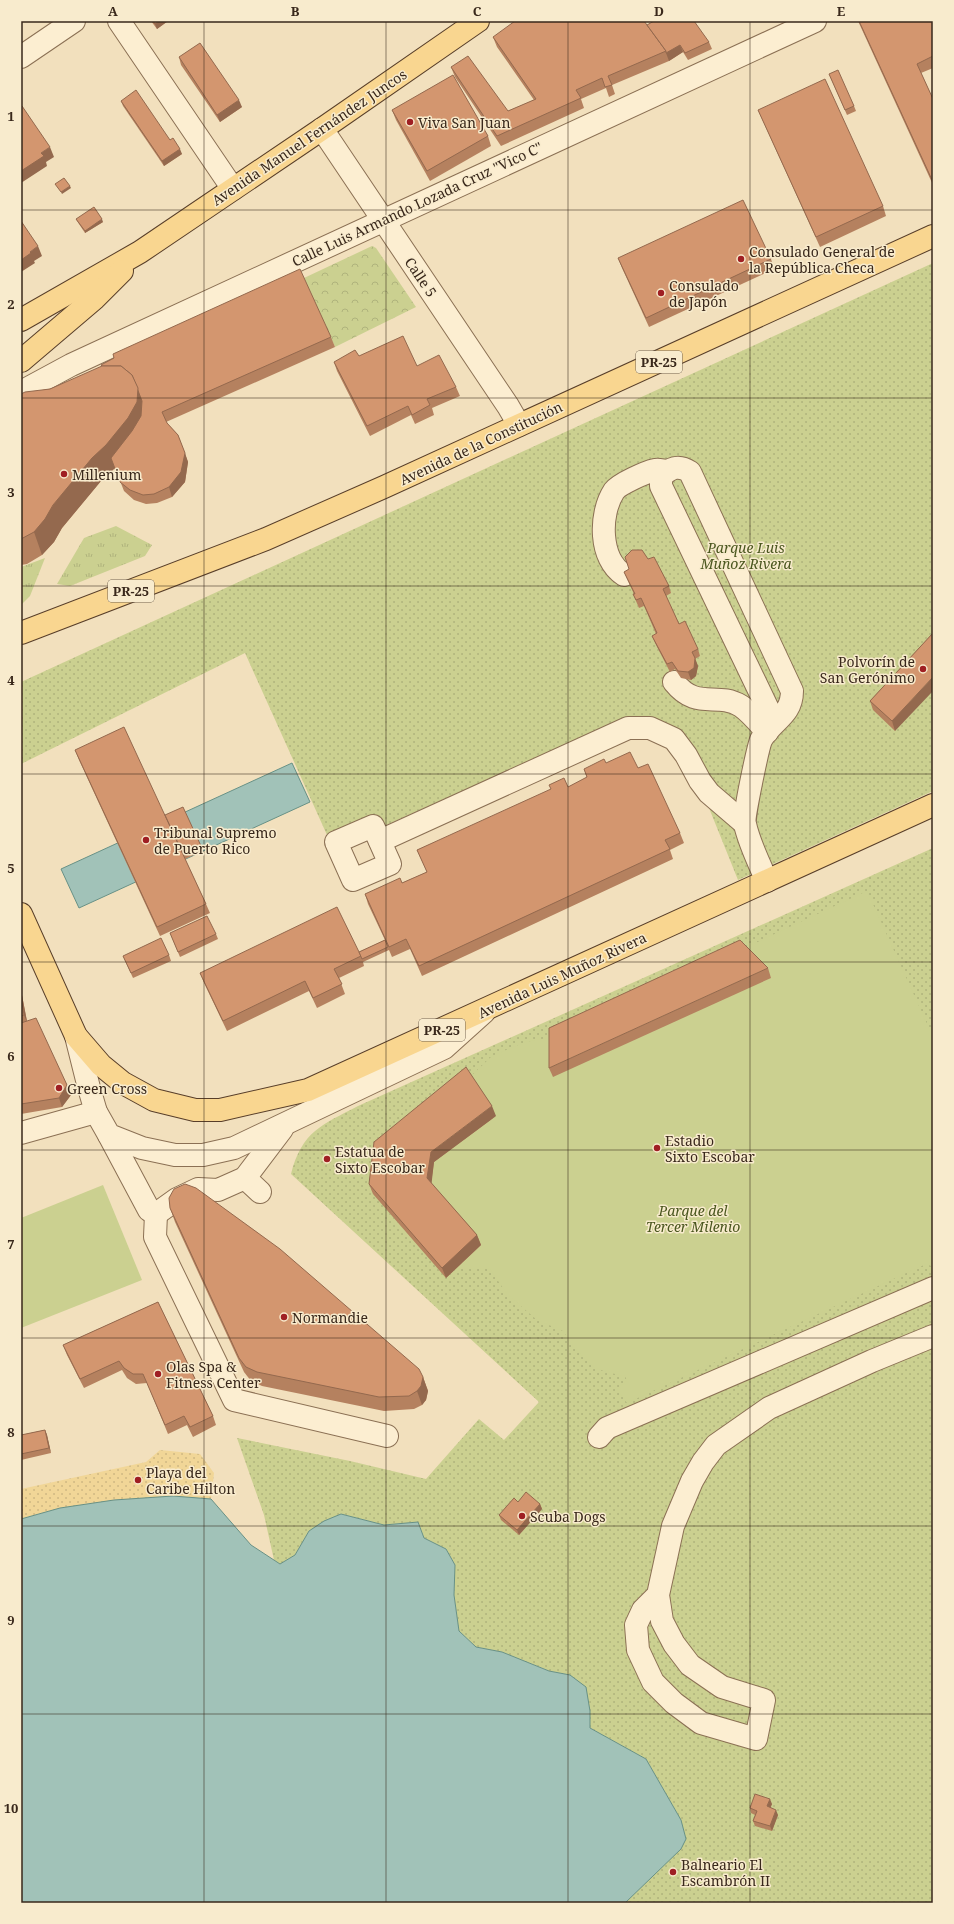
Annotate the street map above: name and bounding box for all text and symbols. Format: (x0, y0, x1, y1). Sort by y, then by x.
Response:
text: A (108, 2, 118, 20)
text: B (291, 2, 300, 20)
text: C (473, 2, 482, 20)
text: D (654, 2, 664, 20)
text: E (837, 2, 846, 20)
street label: Avenida Manuel Fernández Juncos (208, 64, 410, 210)
text: 1 (7, 107, 15, 125)
place label: Viva San Juan (418, 113, 511, 132)
marker: Viva San Juan (405, 117, 415, 127)
street label: Calle Luis Armando Lozada Cruz "Vico C" (289, 137, 545, 271)
place label: Consulado General de la República Checa (749, 242, 895, 277)
street label: Calle 5 (401, 253, 441, 301)
marker: Consulado General de la República Checa (736, 254, 746, 264)
place label: Consulado de Japón (669, 276, 739, 311)
marker: Consulado de Japón (656, 288, 666, 298)
text: 2 (7, 295, 15, 313)
road number: PR-25 (636, 351, 682, 373)
street label: Avenida de la Constitución (397, 397, 565, 489)
place label: Millenium (72, 465, 141, 484)
marker: Millenium (59, 469, 69, 479)
text: 3 (7, 483, 15, 501)
park label: Parque Luis Muñoz Rivera (699, 538, 792, 573)
road number: PR-25 (108, 580, 154, 602)
place label: Polvorín de San Gerónimo (820, 652, 915, 687)
marker: Polvorín de San Gerónimo (918, 664, 928, 674)
text: 4 (7, 671, 15, 689)
place label: Tribunal Supremo de Puerto Rico (154, 823, 277, 858)
marker: Tribunal Supremo de Puerto Rico (141, 835, 151, 845)
text: 5 (7, 859, 15, 877)
street label: Avenida Luis Muñoz Rivera (475, 928, 649, 1022)
road number: PR-25 (419, 1019, 465, 1041)
text: 6 (7, 1047, 15, 1065)
place label: Green Cross (67, 1079, 147, 1098)
marker: Green Cross (54, 1083, 64, 1093)
place label: Estadio Sixto Escobar (665, 1131, 755, 1166)
place label: Estatua de Sixto Escobar (335, 1142, 425, 1177)
marker: Estadio Sixto Escobar (652, 1143, 662, 1153)
marker: Estatua de Sixto Escobar (322, 1154, 332, 1164)
park label: Parque del Tercer Milenio (646, 1201, 740, 1236)
text: 7 (7, 1235, 15, 1253)
place label: Normandie (292, 1308, 368, 1327)
marker: Normandie (279, 1312, 289, 1322)
place label: Olas Spa & Fitness Center (166, 1357, 261, 1392)
marker: Olas Spa & Fitness Center (153, 1369, 163, 1379)
text: 8 (7, 1423, 15, 1441)
place label: Playa del Caribe Hilton (146, 1463, 235, 1498)
marker: Playa del Caribe Hilton (133, 1475, 143, 1485)
place label: Scuba Dogs (530, 1507, 606, 1526)
marker: Scuba Dogs (517, 1511, 527, 1521)
text: 9 (7, 1611, 15, 1629)
text: 10 (4, 1799, 18, 1817)
place label: Balneario El Escambrón II (681, 1855, 770, 1890)
marker: Balneario El Escambrón II (668, 1867, 678, 1877)

